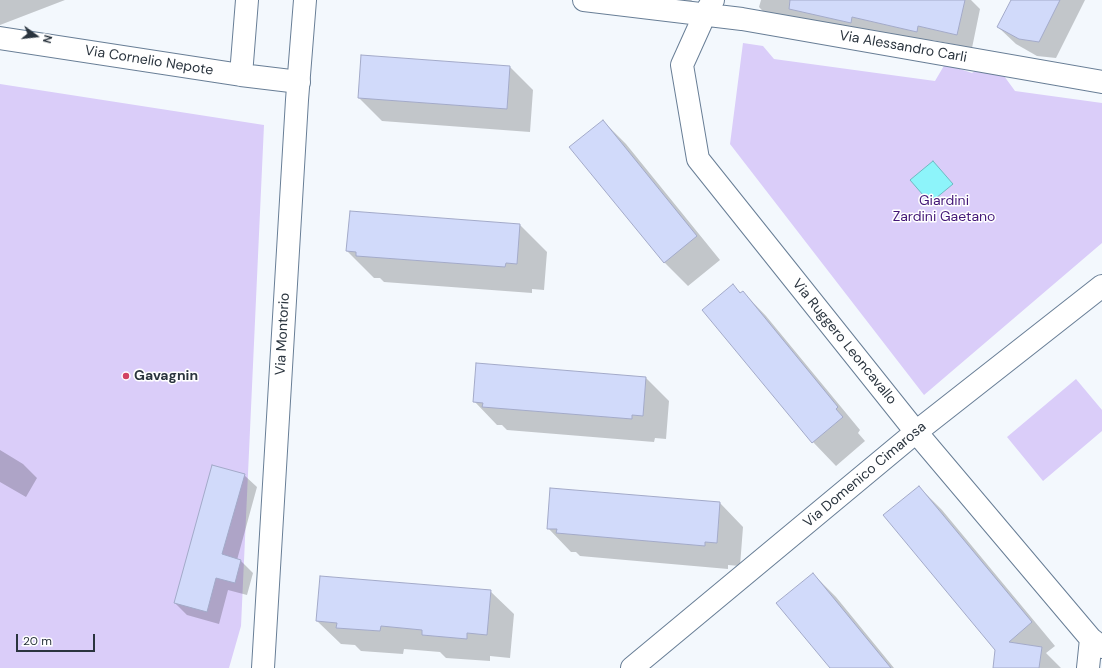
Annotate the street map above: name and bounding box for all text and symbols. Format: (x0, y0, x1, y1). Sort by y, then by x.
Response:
north arrow (16, 16, 56, 56)
street label: Via Alessandro Carli (838, 28, 968, 66)
text: N (40, 33, 55, 45)
street label: Via Cornelio Nepote (84, 43, 214, 79)
park label: Giardini Zardini Gaetano (893, 193, 995, 226)
street label: Via Ruggero Leoncavallo (788, 276, 900, 408)
street label: Via Montorio (272, 292, 294, 376)
place label: Gavagnin (134, 368, 198, 384)
marker: Gavagnin (121, 371, 131, 381)
street label: Via Domenico Cimarosa (800, 419, 930, 531)
scale bar (18, 626, 97, 652)
text: 20 m (23, 633, 52, 649)

